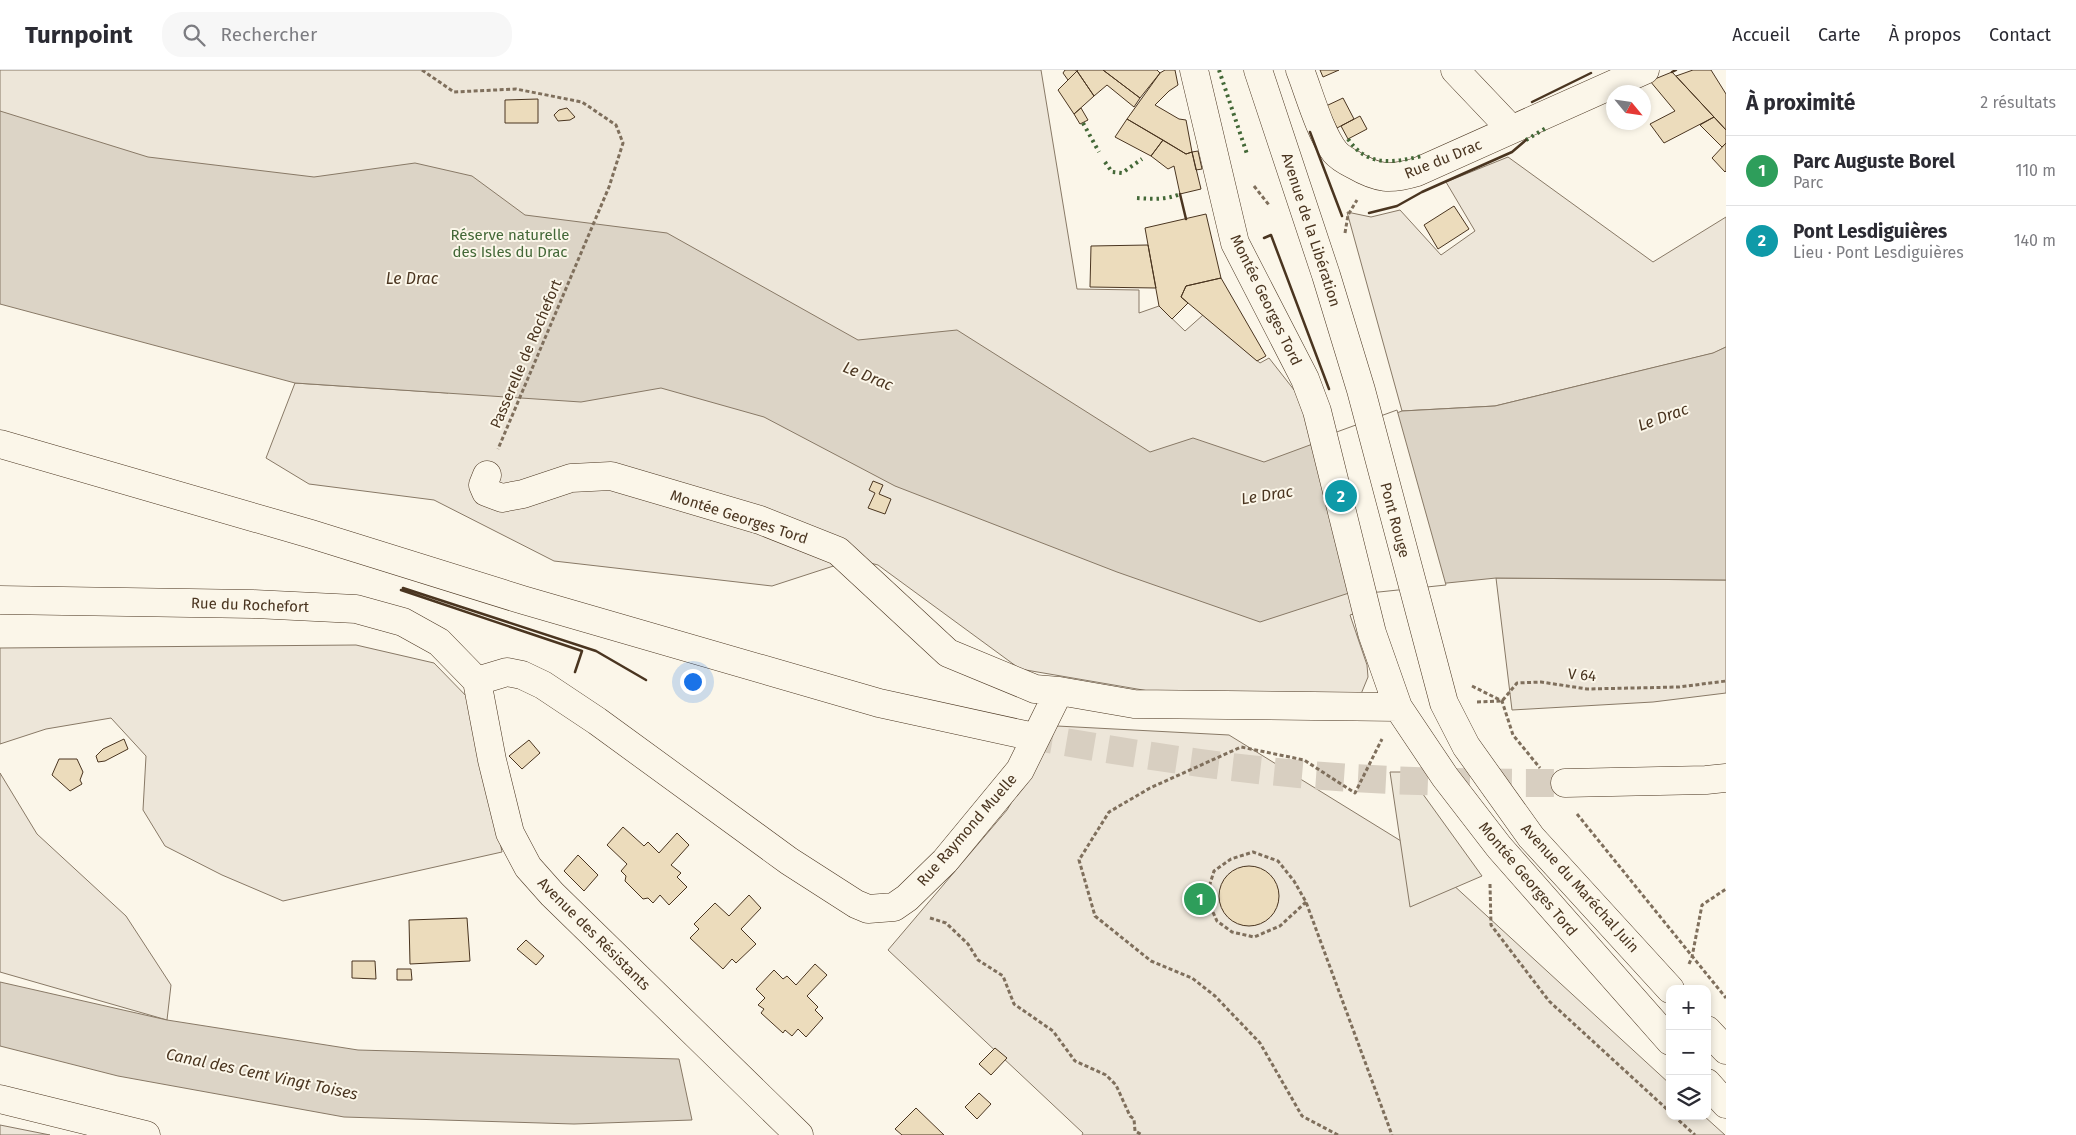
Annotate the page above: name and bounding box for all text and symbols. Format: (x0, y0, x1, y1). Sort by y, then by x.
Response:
search box (162, 12, 512, 57)
text: Turnpoint (25, 21, 132, 49)
icon: search (180, 21, 208, 49)
text: Rechercher (220, 23, 317, 46)
text: Accueil (1732, 24, 1790, 46)
text: Carte (1818, 24, 1861, 46)
text: À propos (1889, 24, 1961, 46)
text: Contact (1989, 24, 2051, 46)
north arrow (1606, 85, 1651, 130)
text: À proximité (1746, 90, 1855, 116)
text: 2 résultats (1980, 93, 2056, 112)
street label: Rue du Drac (1402, 135, 1484, 183)
text: Parc Auguste Borel (1793, 150, 1955, 173)
street label: Avenue de la Libération (1278, 151, 1344, 309)
text: 1 (1758, 161, 1766, 180)
text: 110 m (2015, 161, 2056, 180)
text: Parc (1793, 173, 1823, 192)
text: Pont Lesdiguières (1793, 220, 1947, 243)
park label: Réserve naturelle des Isles du Drac (451, 226, 569, 261)
text: 2 (1758, 231, 1766, 250)
text: 140 m (2014, 231, 2056, 250)
street label: Montée Georges Tord (1226, 232, 1306, 368)
text: Lieu · Pont Lesdiguières (1793, 243, 1964, 262)
water label: Le Drac (386, 269, 439, 288)
street label: Passerelle de Rochefort (486, 276, 566, 431)
water label: Le Drac (840, 357, 896, 395)
water label: Le Drac (1635, 399, 1691, 435)
pin: 2 (1325, 477, 1357, 515)
street label: Pont Rouge (1376, 480, 1414, 560)
water label: Le Drac (1240, 481, 1295, 508)
street label: Montée Georges Tord (668, 486, 810, 548)
street label: Rue du Rochefort (191, 594, 310, 616)
street label: V 64 (1567, 665, 1597, 685)
your location (680, 669, 706, 695)
street label: Rue Raymond Muelle (913, 770, 1021, 890)
street label: Montée Georges Tord (1475, 818, 1581, 940)
street label: Avenue du Maréchal Juin (1517, 820, 1643, 956)
street label: Avenue des Résistants (534, 874, 654, 994)
pin: 1 (1184, 880, 1216, 918)
map controls (1666, 985, 1711, 1120)
button: + (1666, 985, 1711, 1030)
button: − (1666, 1030, 1711, 1075)
water label: Canal des Cent Vingt Toises (164, 1044, 360, 1104)
button: layers (1666, 1075, 1711, 1120)

